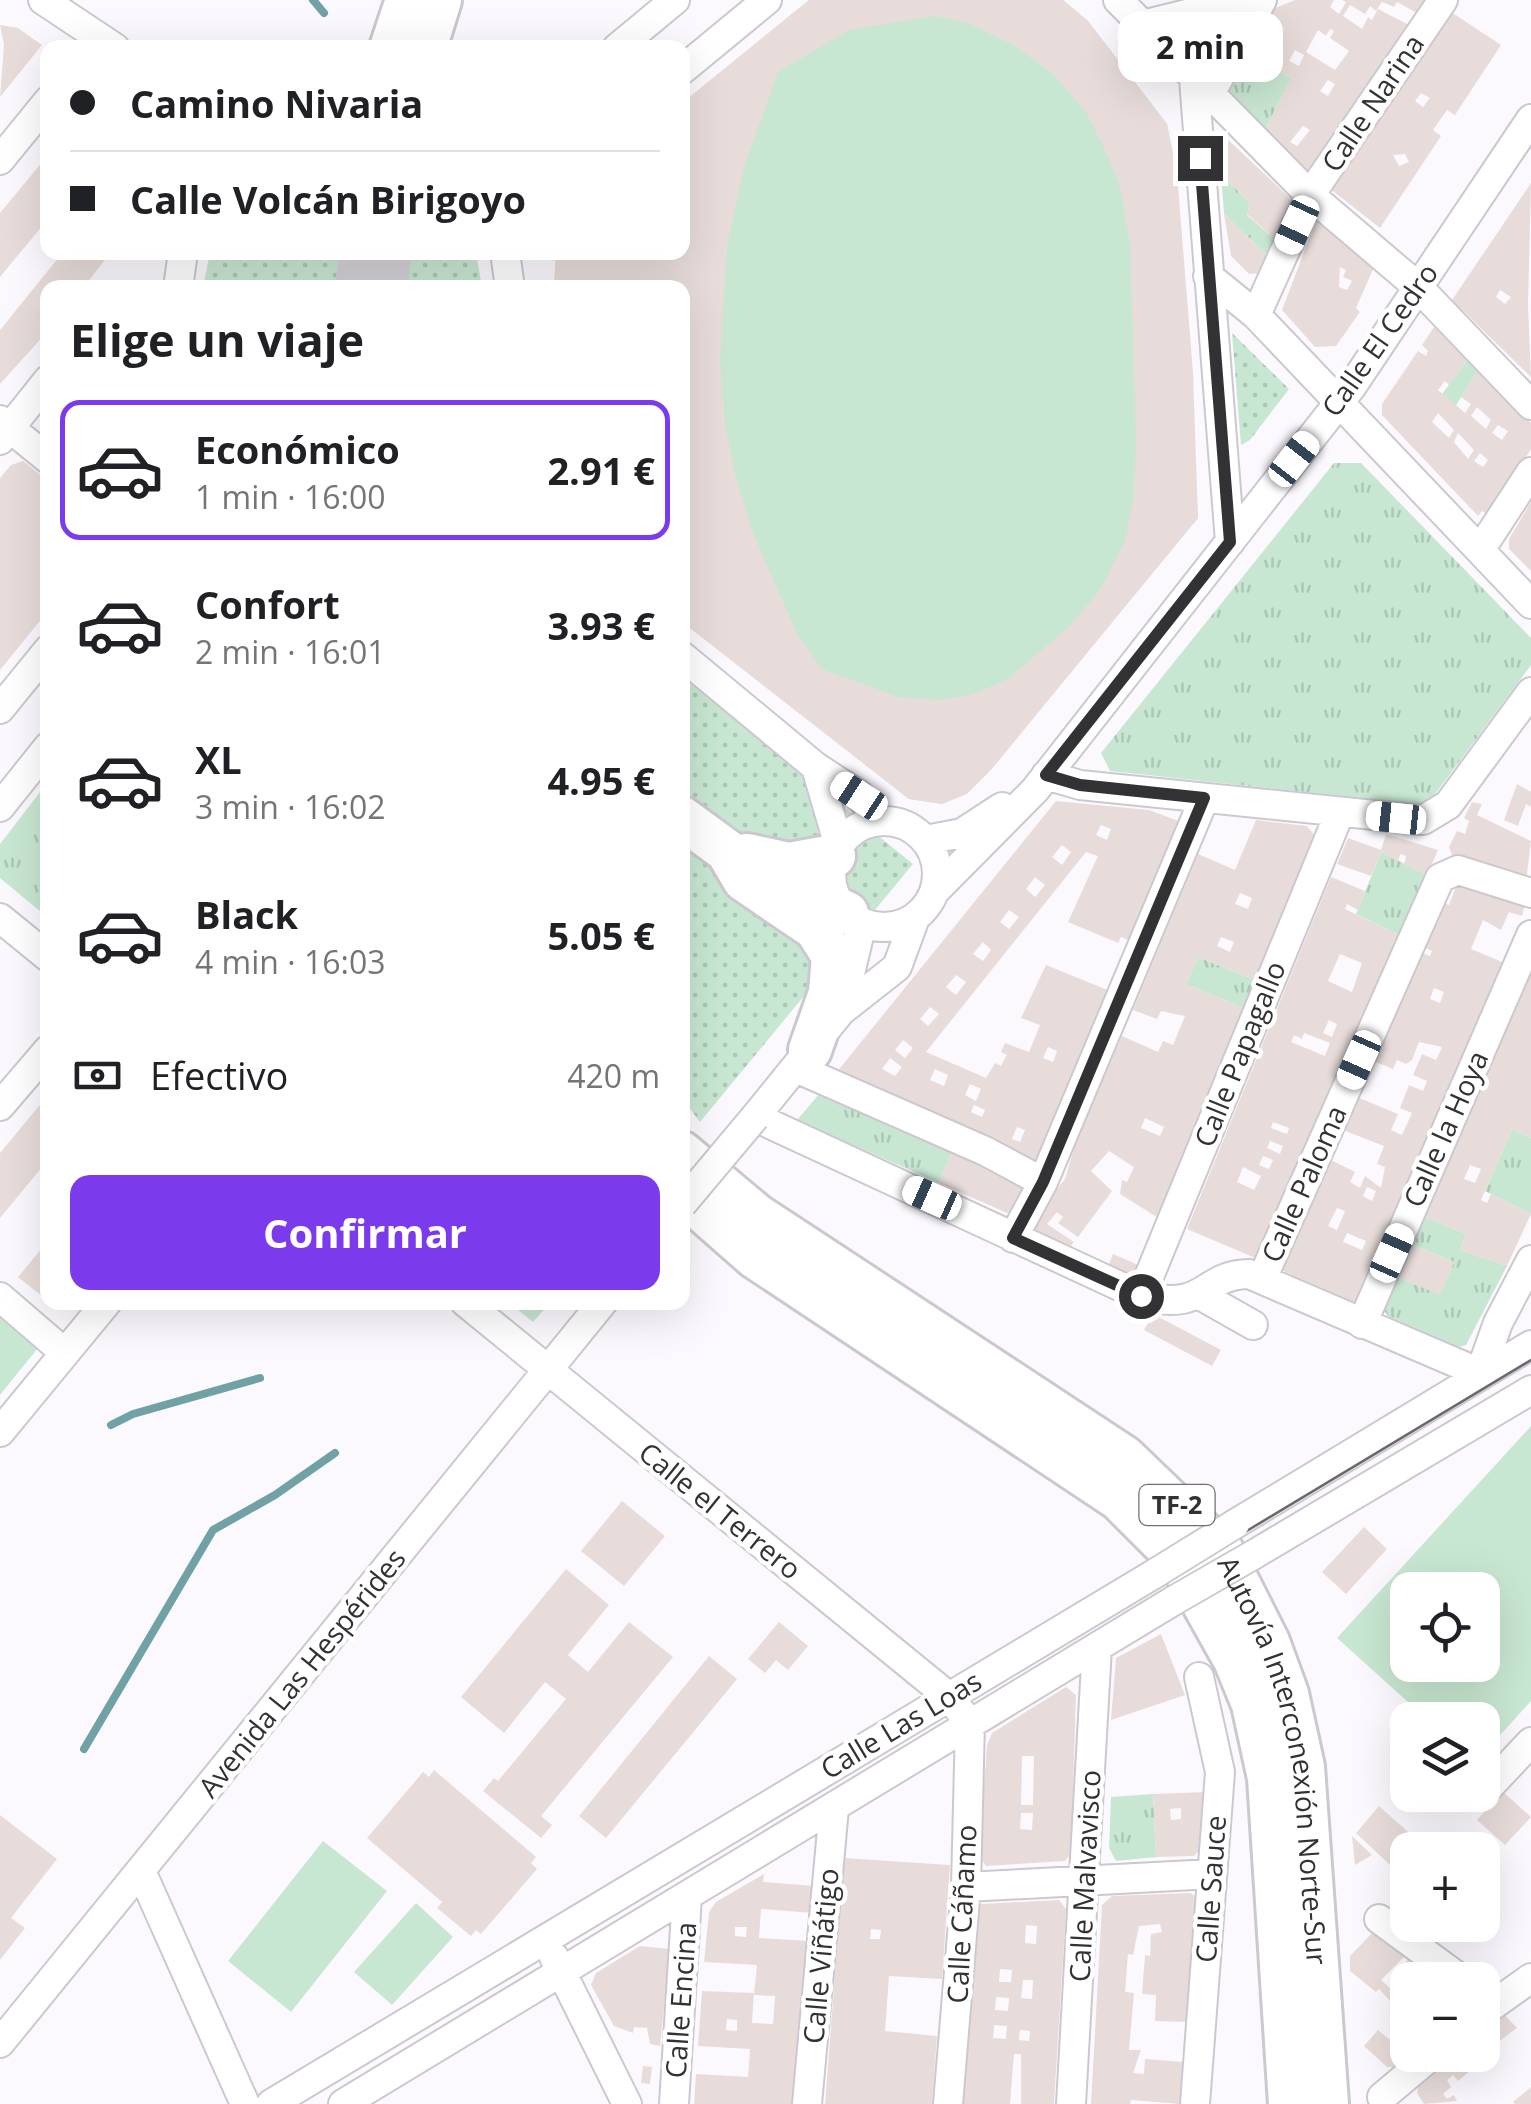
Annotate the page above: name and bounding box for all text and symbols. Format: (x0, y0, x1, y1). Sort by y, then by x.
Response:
callout: 2 min (1118, 13, 1282, 83)
text: 2 min (1156, 25, 1245, 68)
street label: Calle Narina (1312, 26, 1432, 179)
text: Camino Nivaria (130, 77, 423, 129)
route end (1178, 136, 1223, 181)
text: Calle Volcán Birigoyo (130, 173, 526, 225)
car (1271, 191, 1323, 259)
street label: Calle El Cedro (1312, 255, 1446, 424)
text: Elige un viaje (70, 309, 364, 370)
text: Económico (195, 423, 400, 475)
icon: car (75, 425, 165, 515)
car (1264, 426, 1324, 492)
text: 2.91 € (547, 444, 655, 496)
text: 1 min · 16:00 (195, 475, 386, 518)
text: Confort (195, 578, 340, 630)
icon: car (75, 580, 165, 670)
text: 3.93 € (547, 599, 655, 651)
text: 2 min · 16:01 (195, 630, 386, 673)
text: XL (195, 733, 242, 785)
icon: car (75, 735, 165, 825)
text: 4.95 € (547, 754, 655, 806)
car (826, 767, 892, 825)
text: 3 min · 16:02 (195, 785, 386, 828)
car (1365, 800, 1427, 836)
text: Black (195, 888, 298, 940)
icon: car (75, 890, 165, 980)
text: 5.05 € (547, 909, 655, 961)
text: 4 min · 16:03 (195, 940, 386, 983)
street label: Calle Papagallo (1185, 955, 1294, 1152)
car (1333, 1026, 1385, 1094)
street label: Calle la Hoya (1394, 1044, 1496, 1213)
icon: cash (70, 1048, 125, 1103)
text: Efectivo (150, 1049, 288, 1101)
text: 420 m (567, 1054, 660, 1097)
street label: Calle Paloma (1252, 1099, 1355, 1268)
car (898, 1172, 966, 1224)
button: Confirmar (70, 1175, 660, 1290)
car (1366, 1219, 1418, 1287)
route start (1119, 1274, 1164, 1319)
street label: Calle el Terrero (632, 1433, 810, 1587)
road number: TF-2 (1140, 1485, 1214, 1525)
street label: Avenida Las Hespérides (189, 1540, 413, 1805)
street label: Autovía Interconexión Norte-Sur (1210, 1549, 1337, 1967)
map controls (1390, 1572, 1500, 2072)
button: locate (1390, 1572, 1500, 1682)
street label: Calle Las Loas (813, 1661, 988, 1787)
button: layers (1390, 1702, 1500, 1812)
street label: Calle Malvavisco (1059, 1769, 1109, 1983)
street label: Calle Sauce (1186, 1814, 1234, 1964)
street label: Calle Cáñamo (937, 1824, 985, 2004)
button: + (1390, 1832, 1500, 1942)
street label: Calle Viñátigo (793, 1867, 847, 2045)
street label: Calle Encina (656, 1921, 704, 2079)
button: − (1390, 1962, 1500, 2072)

